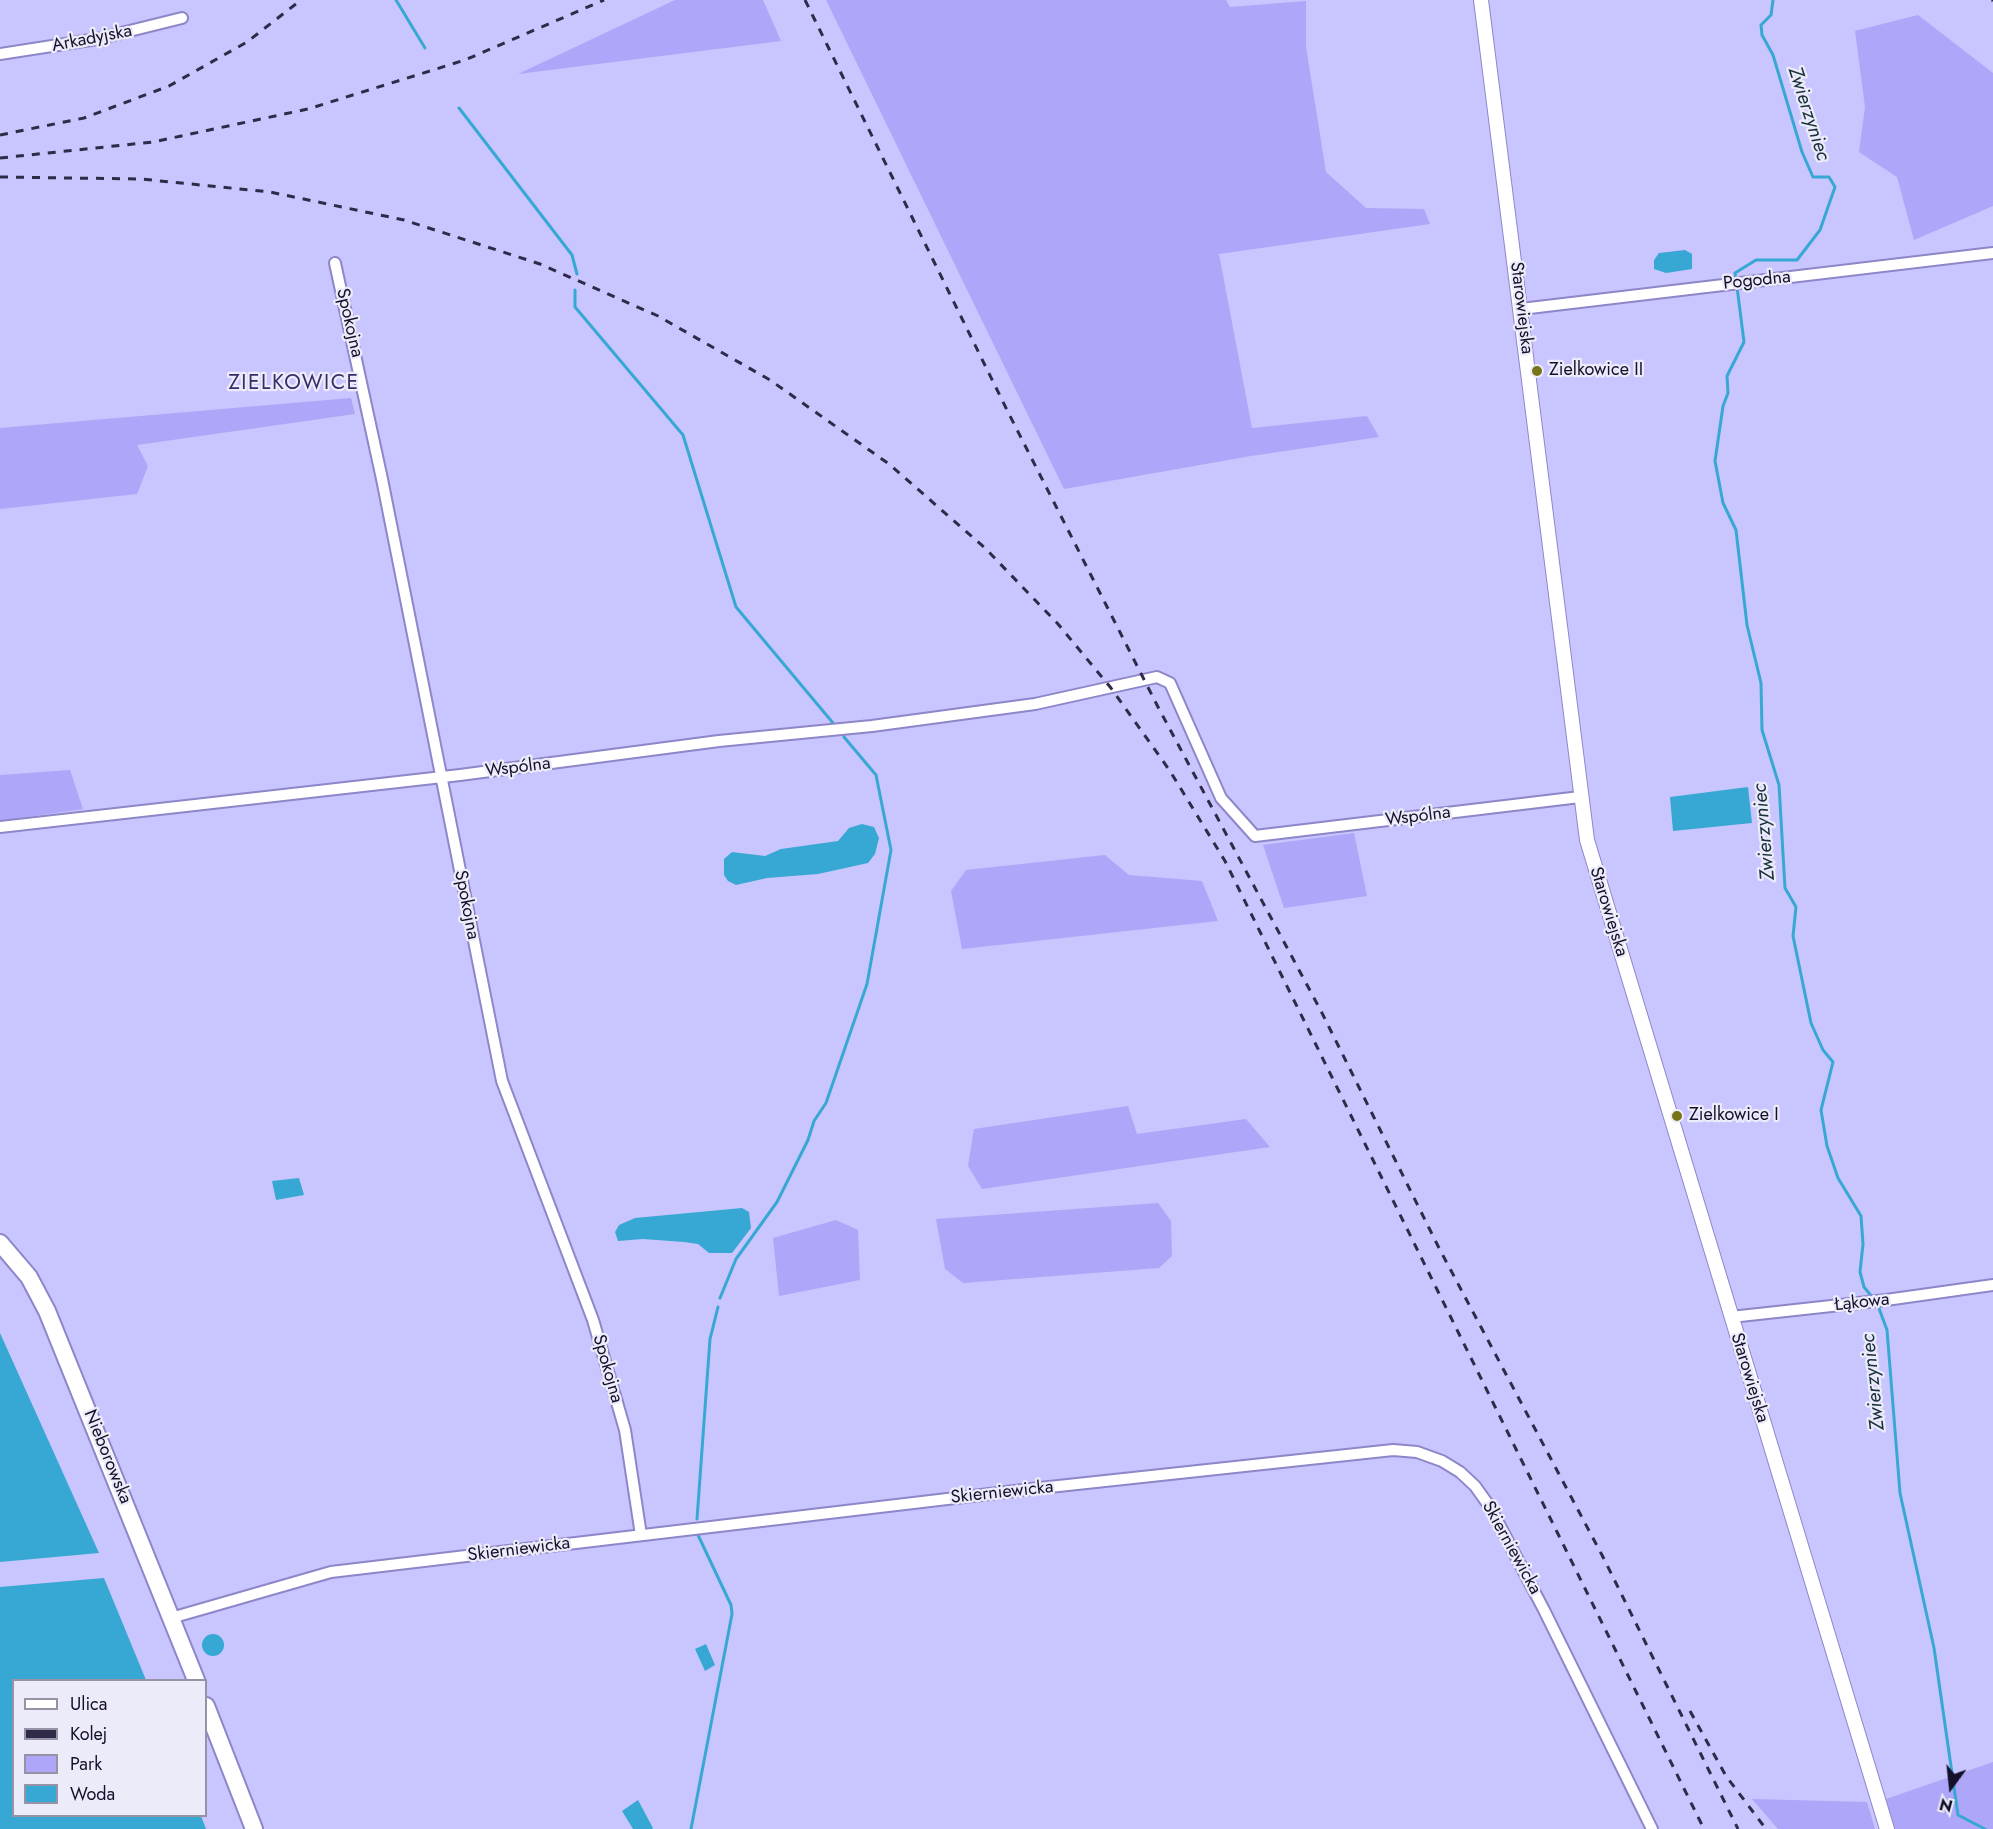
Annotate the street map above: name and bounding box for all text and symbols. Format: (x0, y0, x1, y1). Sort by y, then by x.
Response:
street label: Arkadyjska (50, 21, 134, 57)
water label: Zwierzyniec (1782, 64, 1834, 164)
street label: Starowiejska (1505, 261, 1537, 355)
street label: Pogodna (1722, 267, 1792, 295)
street label: Spokojna (331, 286, 367, 360)
place label: Zielkowice II (1549, 360, 1643, 382)
marker: Zielkowice II (1530, 364, 1544, 378)
district label: ZIELKOWICE (228, 371, 360, 397)
street label: Wspólna (484, 753, 552, 783)
water label: Zwierzyniec (1749, 782, 1781, 882)
street label: Wspólna (1384, 802, 1452, 832)
street label: Starowiejska (1584, 864, 1632, 960)
street label: Spokojna (449, 869, 483, 941)
place label: Zielkowice I (1689, 1105, 1779, 1127)
marker: Zielkowice I (1670, 1109, 1684, 1123)
street label: Łąkowa (1834, 1289, 1890, 1317)
street label: Starowiejska (1725, 1330, 1773, 1426)
street label: Spokojna (587, 1332, 627, 1406)
water label: Zwierzyniec (1857, 1332, 1891, 1432)
street label: Nieborowska (78, 1407, 136, 1507)
street label: Skierniewicka (950, 1477, 1054, 1509)
street label: Skierniewicka (1477, 1498, 1545, 1598)
street label: Skierniewicka (466, 1533, 572, 1567)
legend (12, 1679, 207, 1817)
text: Ulica (70, 1691, 107, 1717)
text: Kolej (70, 1721, 107, 1747)
text: Park (70, 1751, 102, 1777)
north arrow (1921, 1757, 1981, 1817)
text: Woda (70, 1781, 115, 1807)
text: N (1937, 1792, 1955, 1818)

